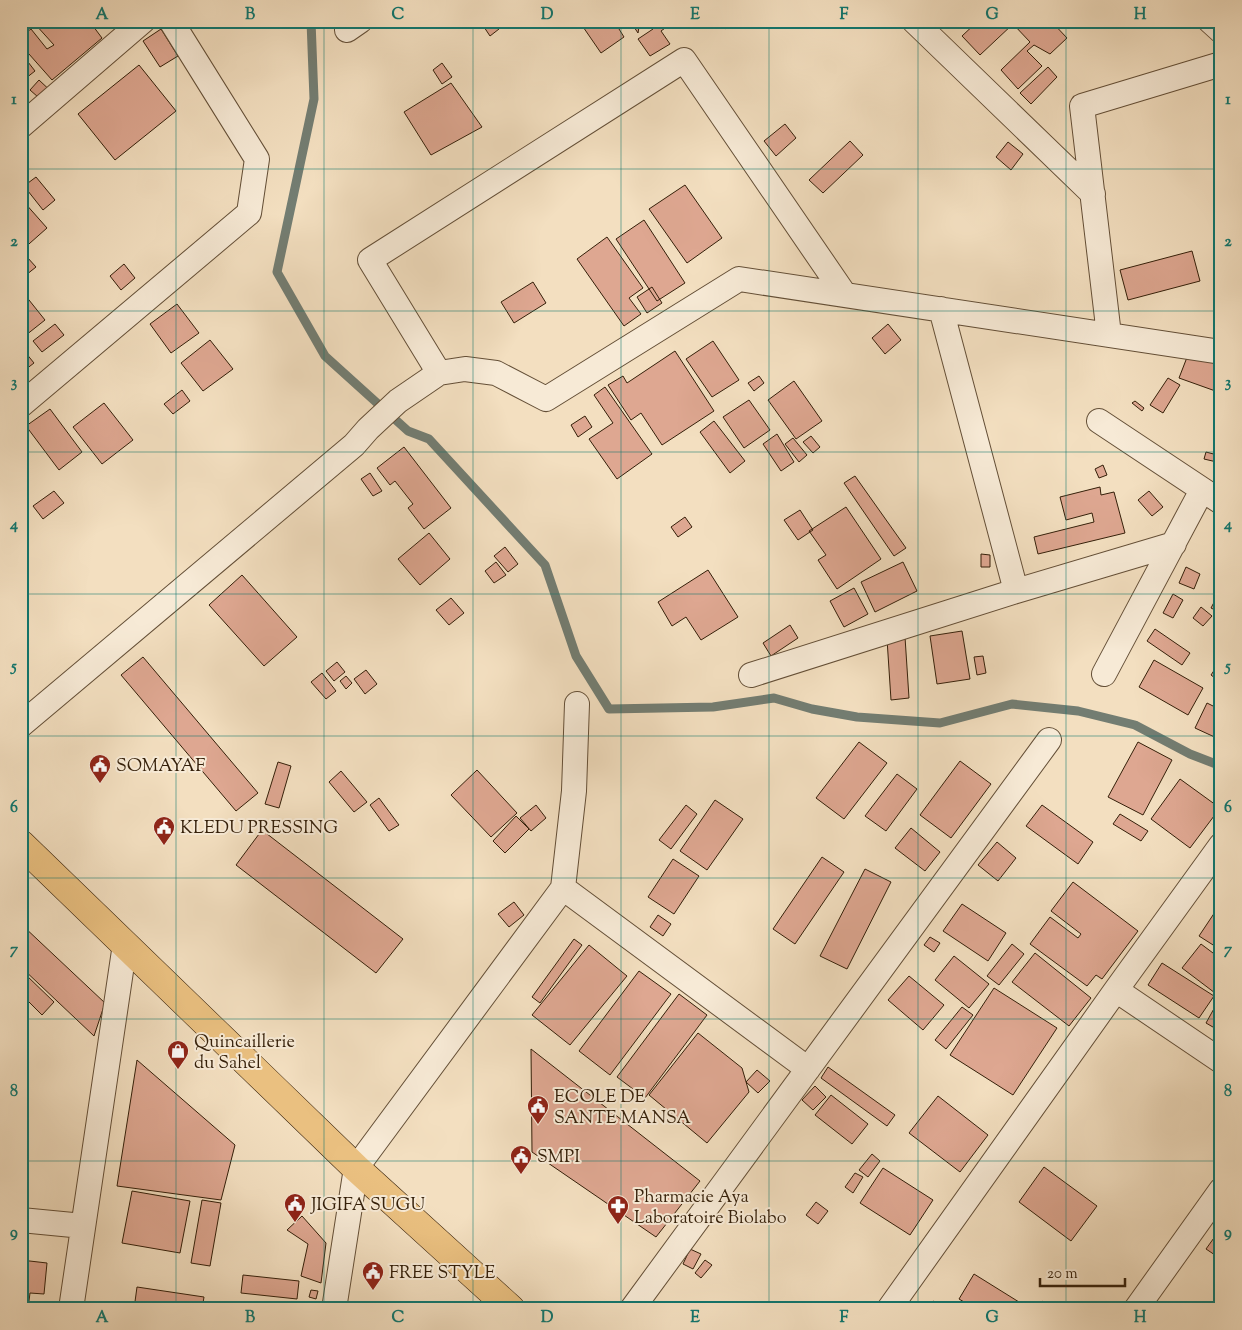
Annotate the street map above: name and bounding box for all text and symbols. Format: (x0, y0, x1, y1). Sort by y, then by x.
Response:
text: A (96, 4, 109, 27)
text: B (245, 4, 255, 27)
text: C (392, 4, 405, 27)
text: D (541, 4, 554, 27)
text: E (690, 4, 700, 27)
text: F (840, 4, 849, 27)
text: G (985, 4, 999, 27)
text: H (1134, 4, 1147, 27)
text: 1 (11, 89, 17, 112)
text: 1 (1225, 89, 1231, 112)
text: 2 (10, 231, 18, 254)
text: 2 (1224, 231, 1232, 254)
text: 3 (11, 372, 18, 395)
text: 3 (1225, 372, 1232, 395)
text: 4 (9, 514, 18, 537)
text: 4 (1223, 514, 1232, 537)
text: 5 (9, 656, 17, 679)
text: 5 (1223, 656, 1231, 679)
public building icon: SOMAYAF (88, 753, 112, 784)
place label: SOMAYAF (116, 754, 205, 780)
text: 6 (10, 797, 18, 820)
text: 6 (1224, 797, 1232, 820)
public building icon: KLEDU PRESSING (152, 815, 176, 846)
place label: KLEDU PRESSING (180, 816, 338, 842)
text: 7 (10, 939, 19, 962)
text: 7 (1224, 939, 1233, 962)
place label: Quincaillerie du Sahel (194, 1030, 295, 1077)
shop icon: Quincaillerie du Sahel (166, 1039, 190, 1070)
text: 8 (10, 1081, 18, 1104)
text: 8 (1224, 1081, 1232, 1104)
place label: ECOLE DE SANTE MANSA (554, 1085, 691, 1132)
public building icon: ECOLE DE SANTE MANSA (526, 1094, 550, 1125)
public building icon: SMPI (509, 1144, 533, 1175)
place label: SMPI (537, 1145, 580, 1171)
place label: Pharmacie Aya Laboratoire Biolabo (634, 1185, 787, 1232)
public building icon: JIGIFA SUGU (283, 1192, 307, 1223)
place label: JIGIFA SUGU (310, 1193, 425, 1219)
pharmacy icon: Pharmacie Aya Laboratoire Biolabo (606, 1194, 630, 1225)
text: 9 (10, 1222, 18, 1245)
text: 9 (1224, 1222, 1232, 1245)
scale bar (1040, 1255, 1124, 1287)
public building icon: FREE STYLE (361, 1260, 385, 1291)
place label: FREE STYLE (389, 1261, 496, 1287)
text: 20 m (1047, 1264, 1078, 1285)
text: A (96, 1307, 109, 1330)
text: B (245, 1307, 255, 1330)
text: C (392, 1307, 405, 1330)
text: D (541, 1307, 554, 1330)
text: E (690, 1307, 700, 1330)
text: F (840, 1307, 849, 1330)
text: G (985, 1307, 999, 1330)
text: H (1134, 1307, 1147, 1330)

